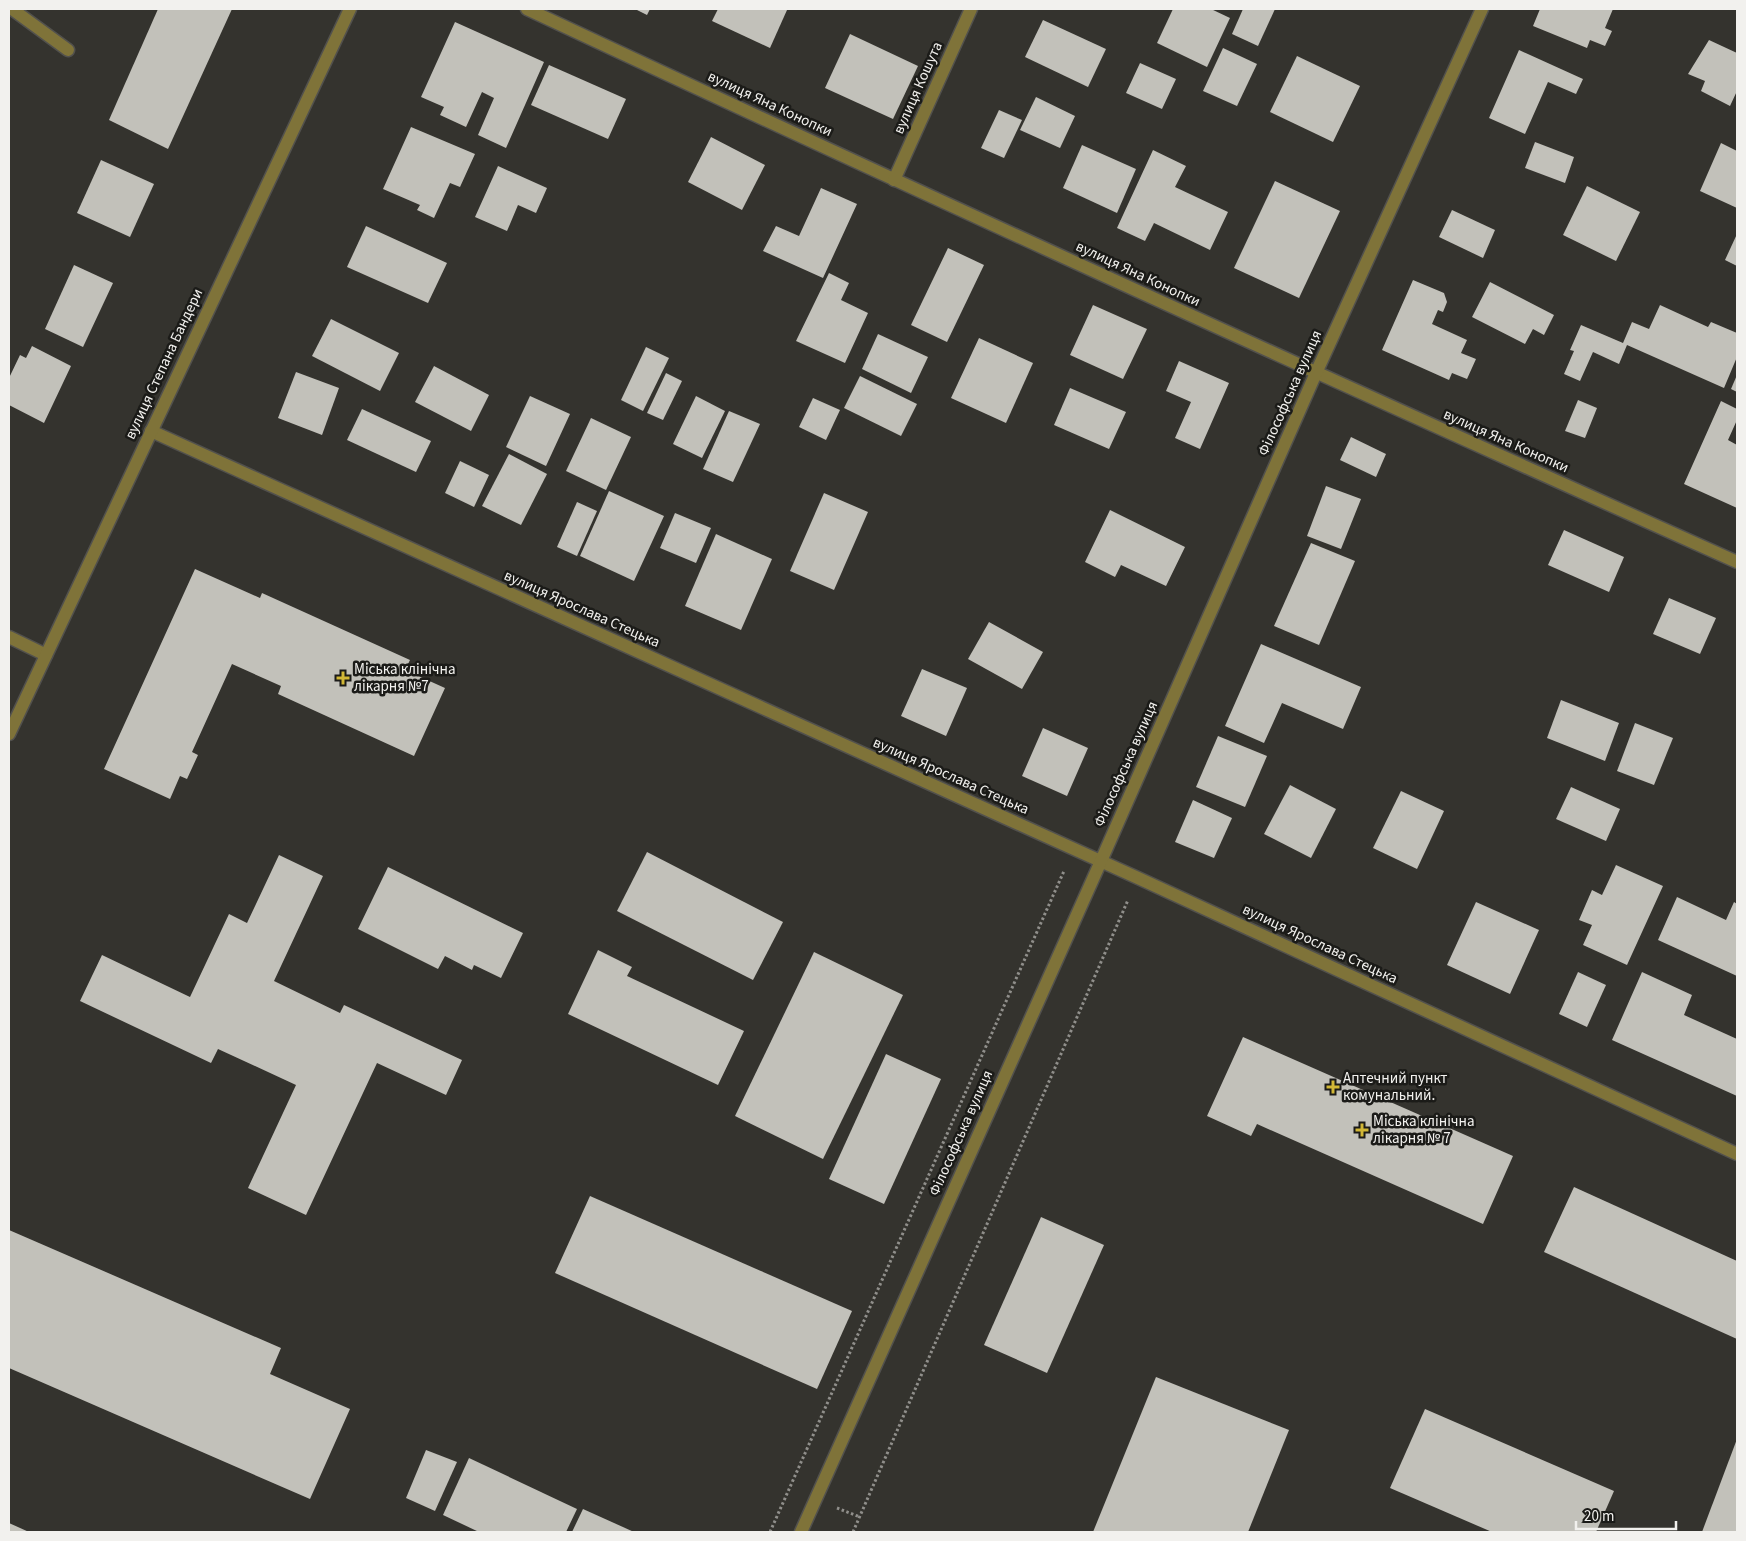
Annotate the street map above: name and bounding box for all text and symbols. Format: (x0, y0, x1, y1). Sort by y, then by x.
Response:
street label: вулиця Кошута (888, 38, 948, 138)
street label: вулиця Яна Конопки (704, 66, 836, 142)
street label: вулиця Яна Конопки (1072, 236, 1204, 312)
street label: вулиця Степана Бандери (120, 285, 208, 443)
street label: Філософська вулиця (1253, 327, 1327, 459)
street label: вулиця Яна Конопки (1440, 404, 1572, 478)
street label: вулиця Ярослава Стецька (501, 565, 663, 653)
place label: Міська клінічна лікарня №7 (354, 659, 456, 697)
marker: Міська клінічна лікарня №7 (336, 671, 350, 685)
street label: Філософська вулиця (1089, 698, 1163, 830)
street label: вулиця Ярослава Стецька (870, 732, 1032, 820)
street label: вулиця Ярослава Стецька (1239, 899, 1401, 989)
street label: Філософська вулиця (924, 1067, 998, 1199)
place label: Аптечний пункт комунальний. (1343, 1068, 1448, 1106)
marker: Аптечний пункт комунальний. (1327, 1081, 1339, 1093)
place label: Міська клінічна лікарня № 7 (1373, 1111, 1475, 1149)
marker: Міська клінічна лікарня № 7 (1355, 1123, 1369, 1137)
scale bar (1576, 1498, 1676, 1530)
text: 20 m (1584, 1506, 1614, 1527)

